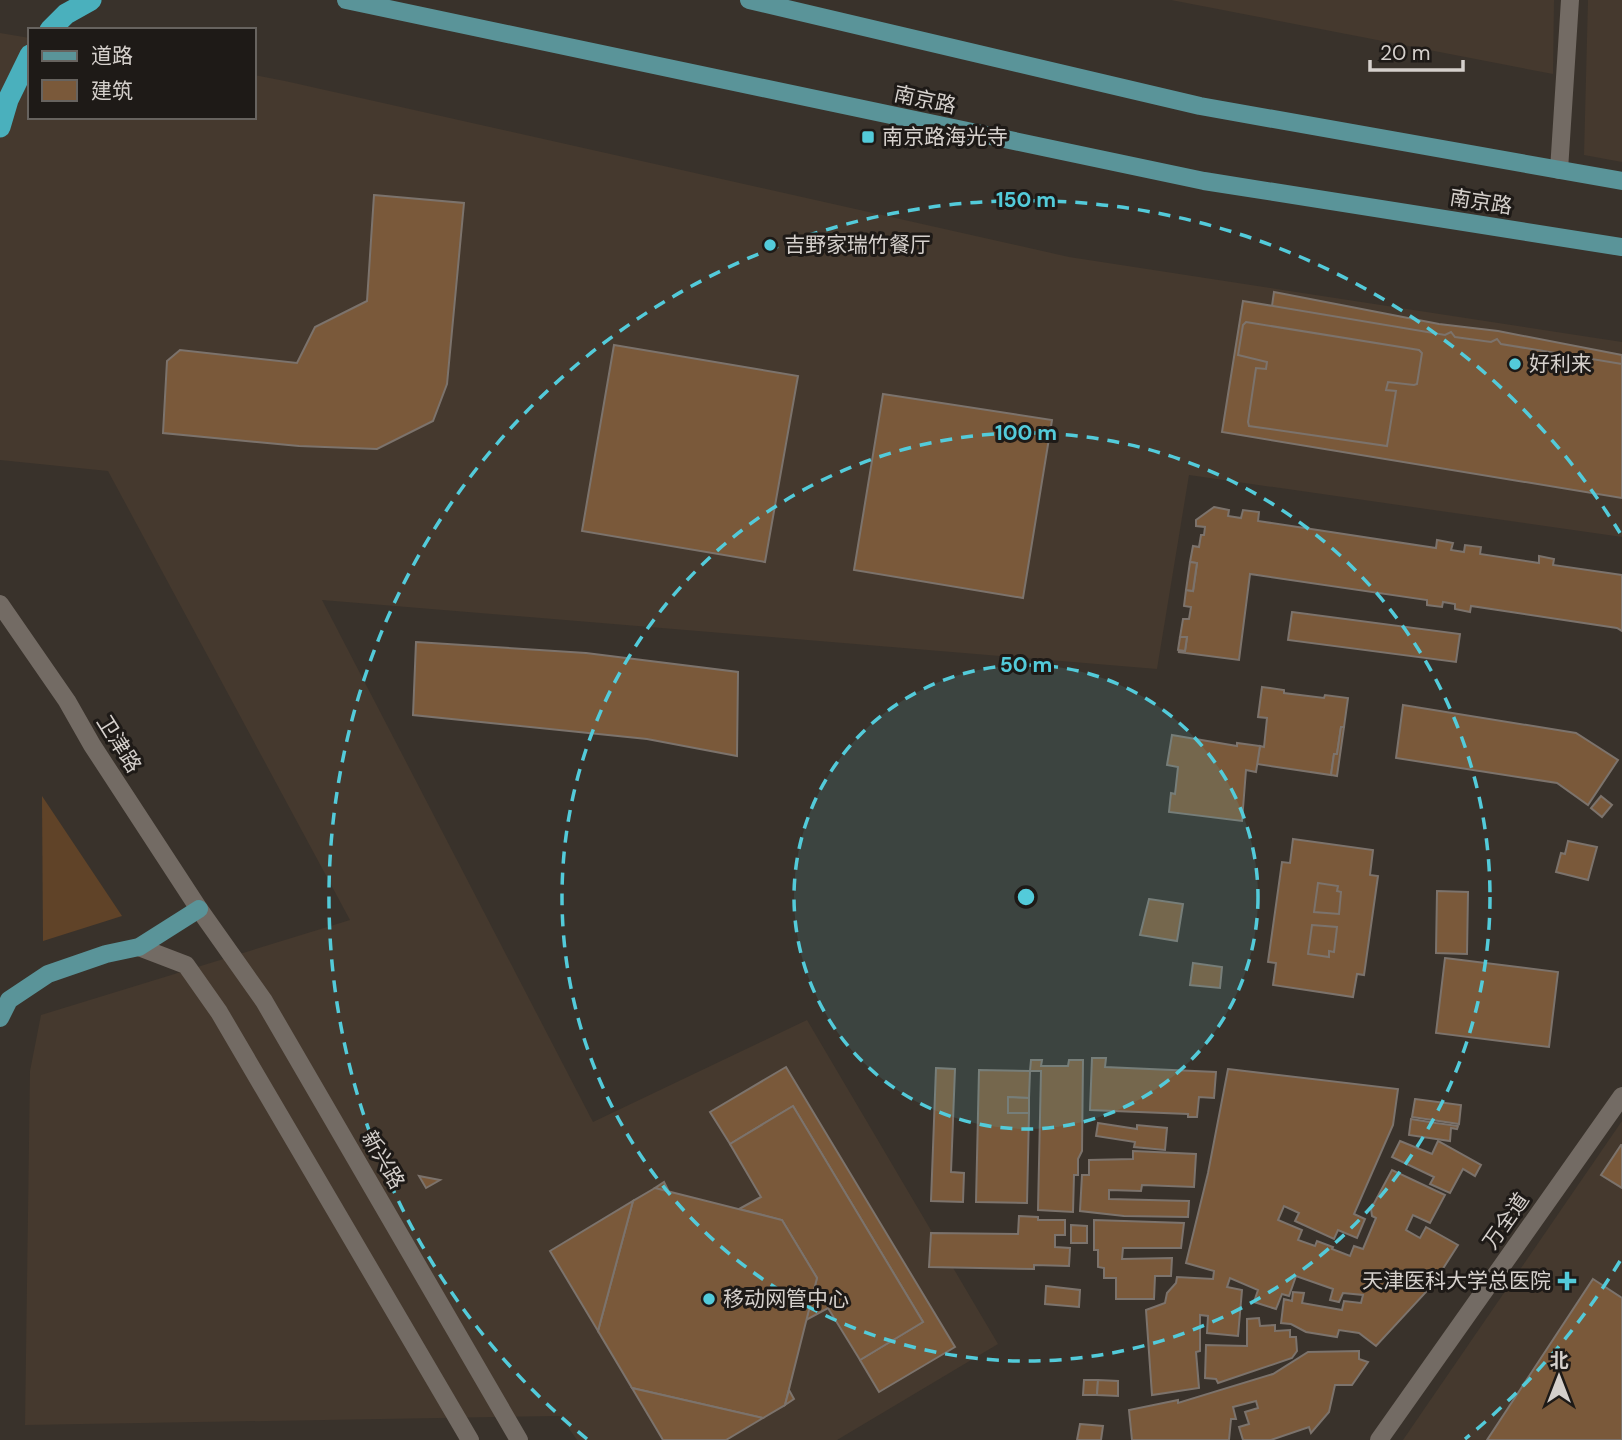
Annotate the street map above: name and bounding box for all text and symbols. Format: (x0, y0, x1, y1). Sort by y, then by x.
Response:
legend (28, 28, 256, 119)
scale bar (1370, 28, 1463, 72)
text: 20 m (1380, 39, 1431, 67)
text: 道路 (91, 42, 133, 70)
text: 建筑 (91, 77, 133, 105)
street label: 南京路 (891, 80, 959, 120)
place label: 南京路海光寺 (882, 123, 1008, 151)
marker: 南京路海光寺 (860, 129, 876, 145)
street label: 南京路 (1448, 183, 1514, 221)
text: 150 m (996, 186, 1056, 214)
place label: 吉野家瑞竹餐厅 (784, 231, 931, 259)
marker: 吉野家瑞竹餐厅 (762, 237, 778, 253)
place label: 好利来 (1529, 350, 1592, 378)
marker: 好利来 (1507, 356, 1523, 372)
text: 100 m (995, 419, 1057, 447)
text: 50 m (1000, 651, 1052, 679)
street label: 卫津路 (90, 710, 148, 778)
centre of rings (1014, 885, 1038, 909)
street label: 新兴路 (355, 1126, 411, 1194)
street label: 万全道 (1476, 1187, 1536, 1255)
place label: 天津医科大学总医院 (1362, 1267, 1551, 1295)
marker: 天津医科大学总医院 (1557, 1271, 1577, 1291)
place label: 移动网管中心 (723, 1285, 849, 1313)
marker: 移动网管中心 (701, 1291, 717, 1307)
north arrow (1524, 1342, 1594, 1412)
text: 北 (1549, 1348, 1569, 1373)

